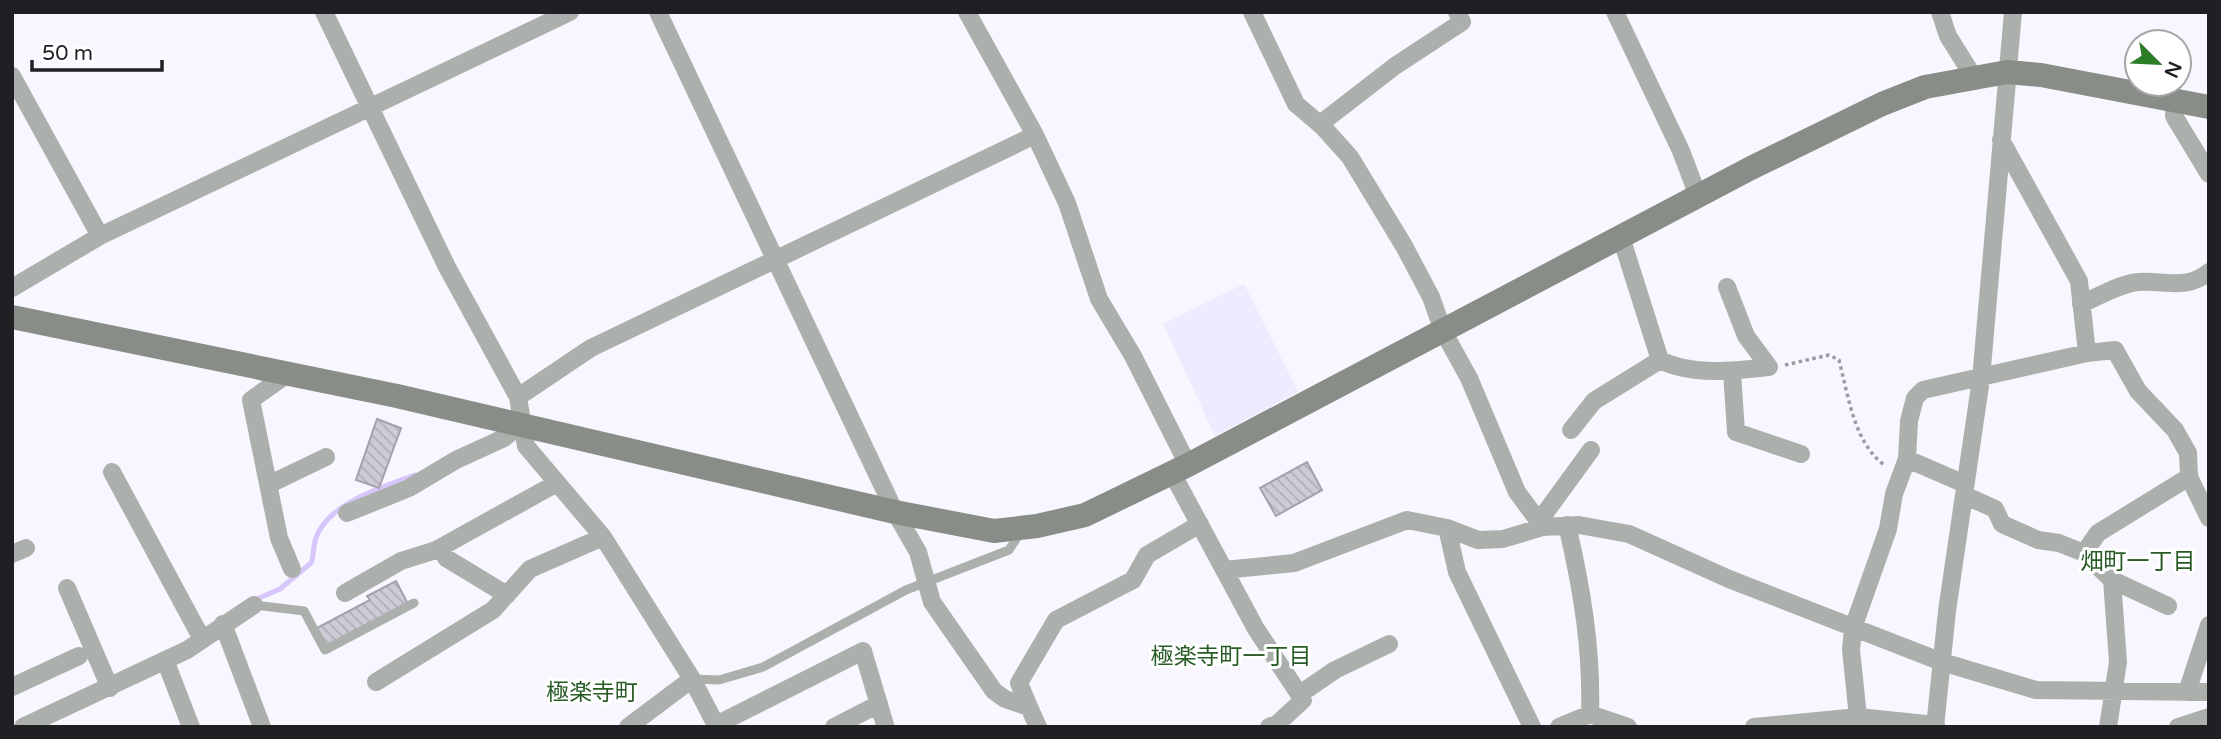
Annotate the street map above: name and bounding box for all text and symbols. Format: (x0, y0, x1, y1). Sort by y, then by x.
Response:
scale bar (32, 28, 161, 72)
north arrow (2123, 28, 2193, 98)
text: 50 m (42, 41, 93, 66)
text: N (2159, 58, 2186, 81)
district label: 畑町一丁目 (2081, 548, 2196, 576)
district label: 極楽寺町一丁目 (1151, 643, 1312, 671)
district label: 極楽寺町 (546, 679, 638, 707)

